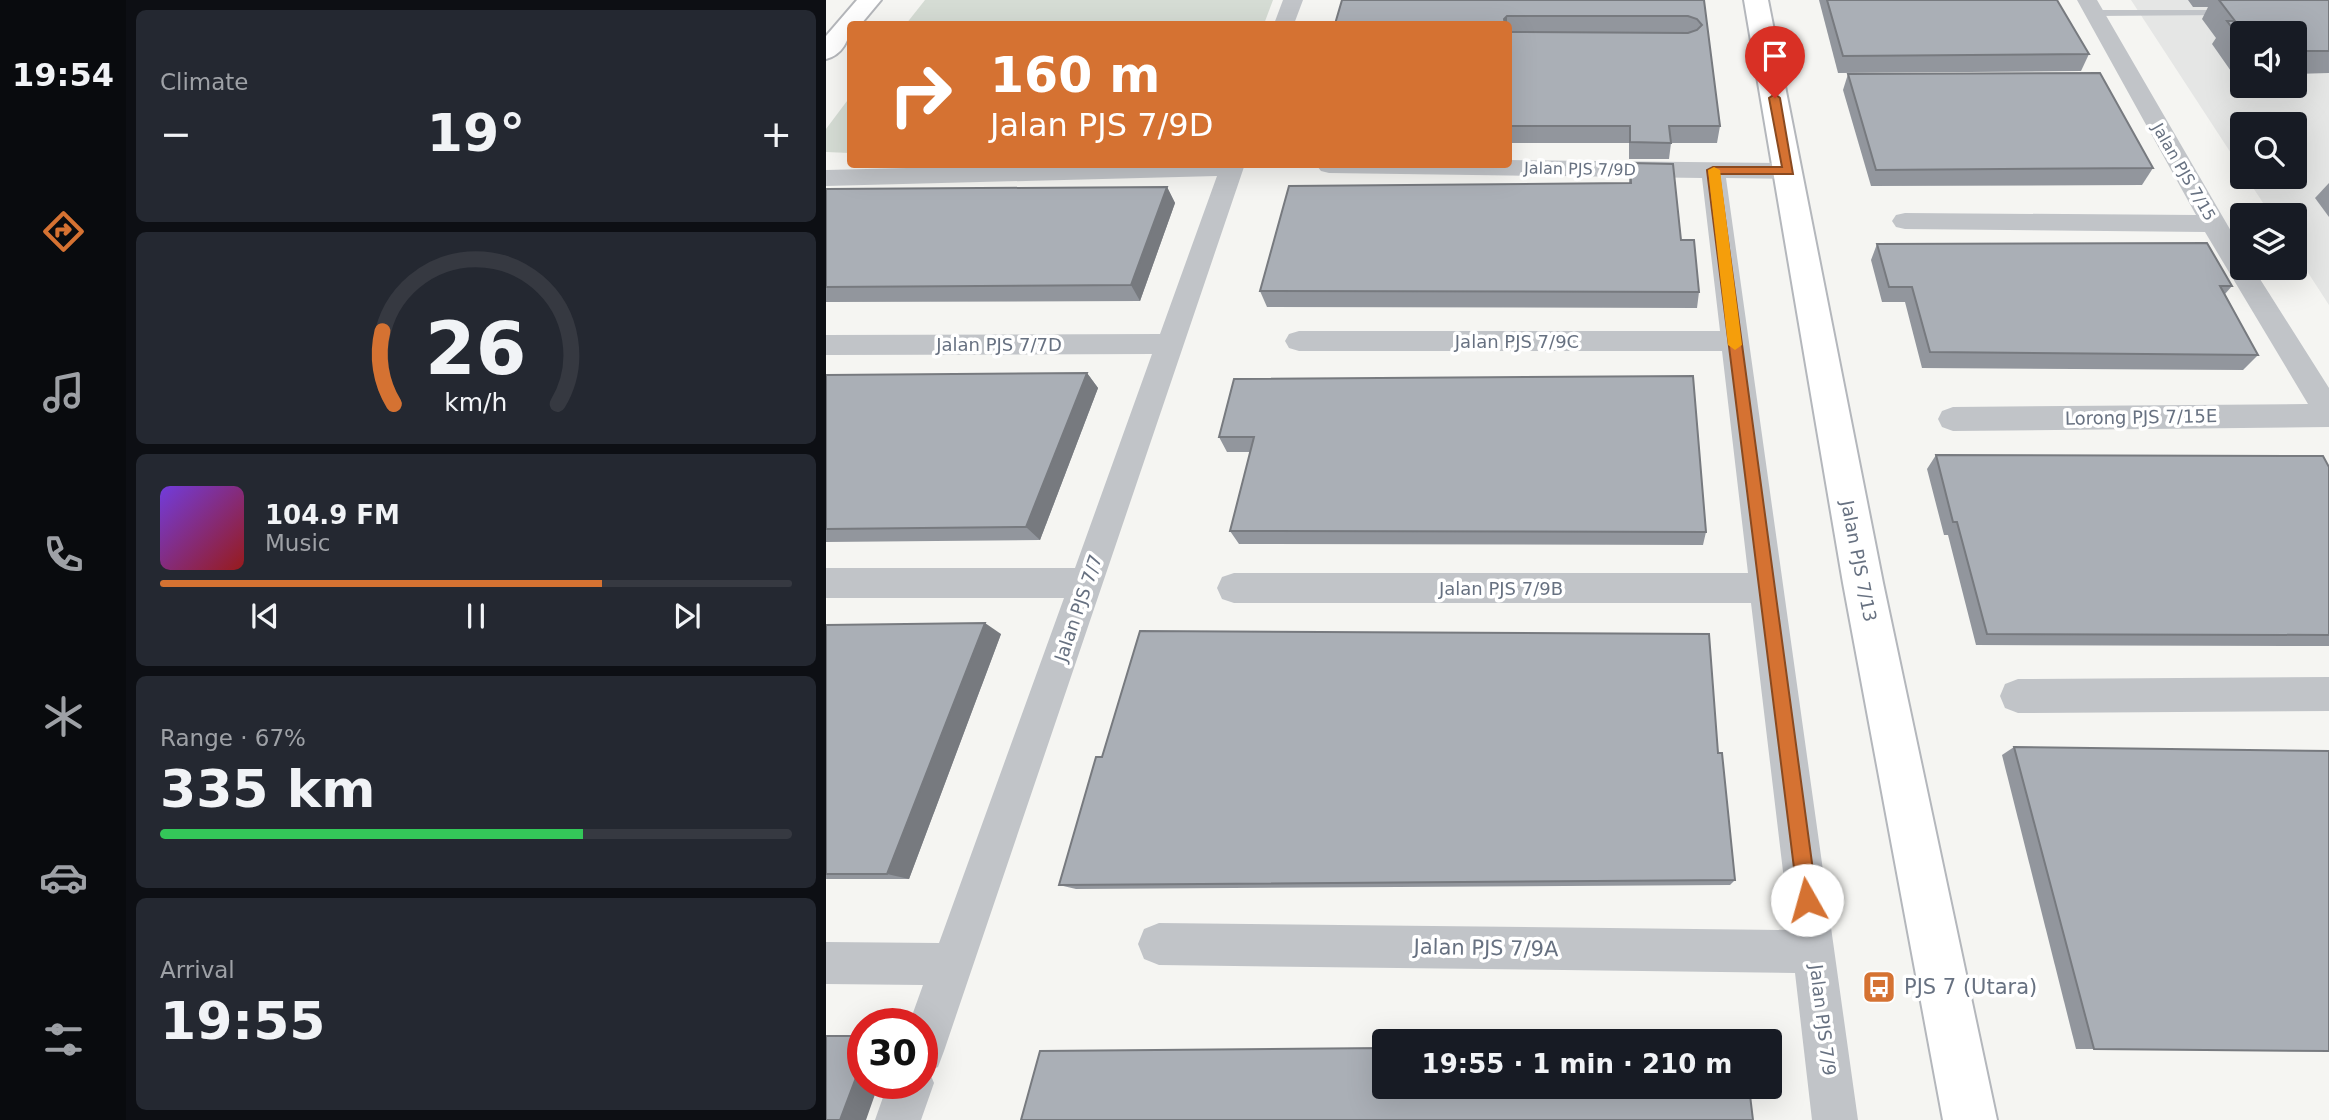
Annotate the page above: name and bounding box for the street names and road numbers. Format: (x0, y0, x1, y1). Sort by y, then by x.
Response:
street label: Jalan PJS 7/15 (2148, 119, 2220, 224)
street label: Jalan PJS 7/9D (1523, 159, 1636, 179)
street label: Jalan PJS 7/9C (1454, 331, 1579, 352)
street label: Jalan PJS 7/7D (935, 334, 1062, 355)
street label: Lorong PJS 7/15E (2065, 405, 2217, 429)
street label: Jalan PJS 7/13 (1837, 498, 1881, 623)
street label: Jalan PJS 7/7 (1050, 552, 1106, 665)
street label: Jalan PJS 7/9B (1438, 578, 1563, 599)
street label: Jalan PJS 7/9A (1411, 935, 1559, 961)
street label: Jalan PJS 7/9 (1806, 962, 1840, 1077)

